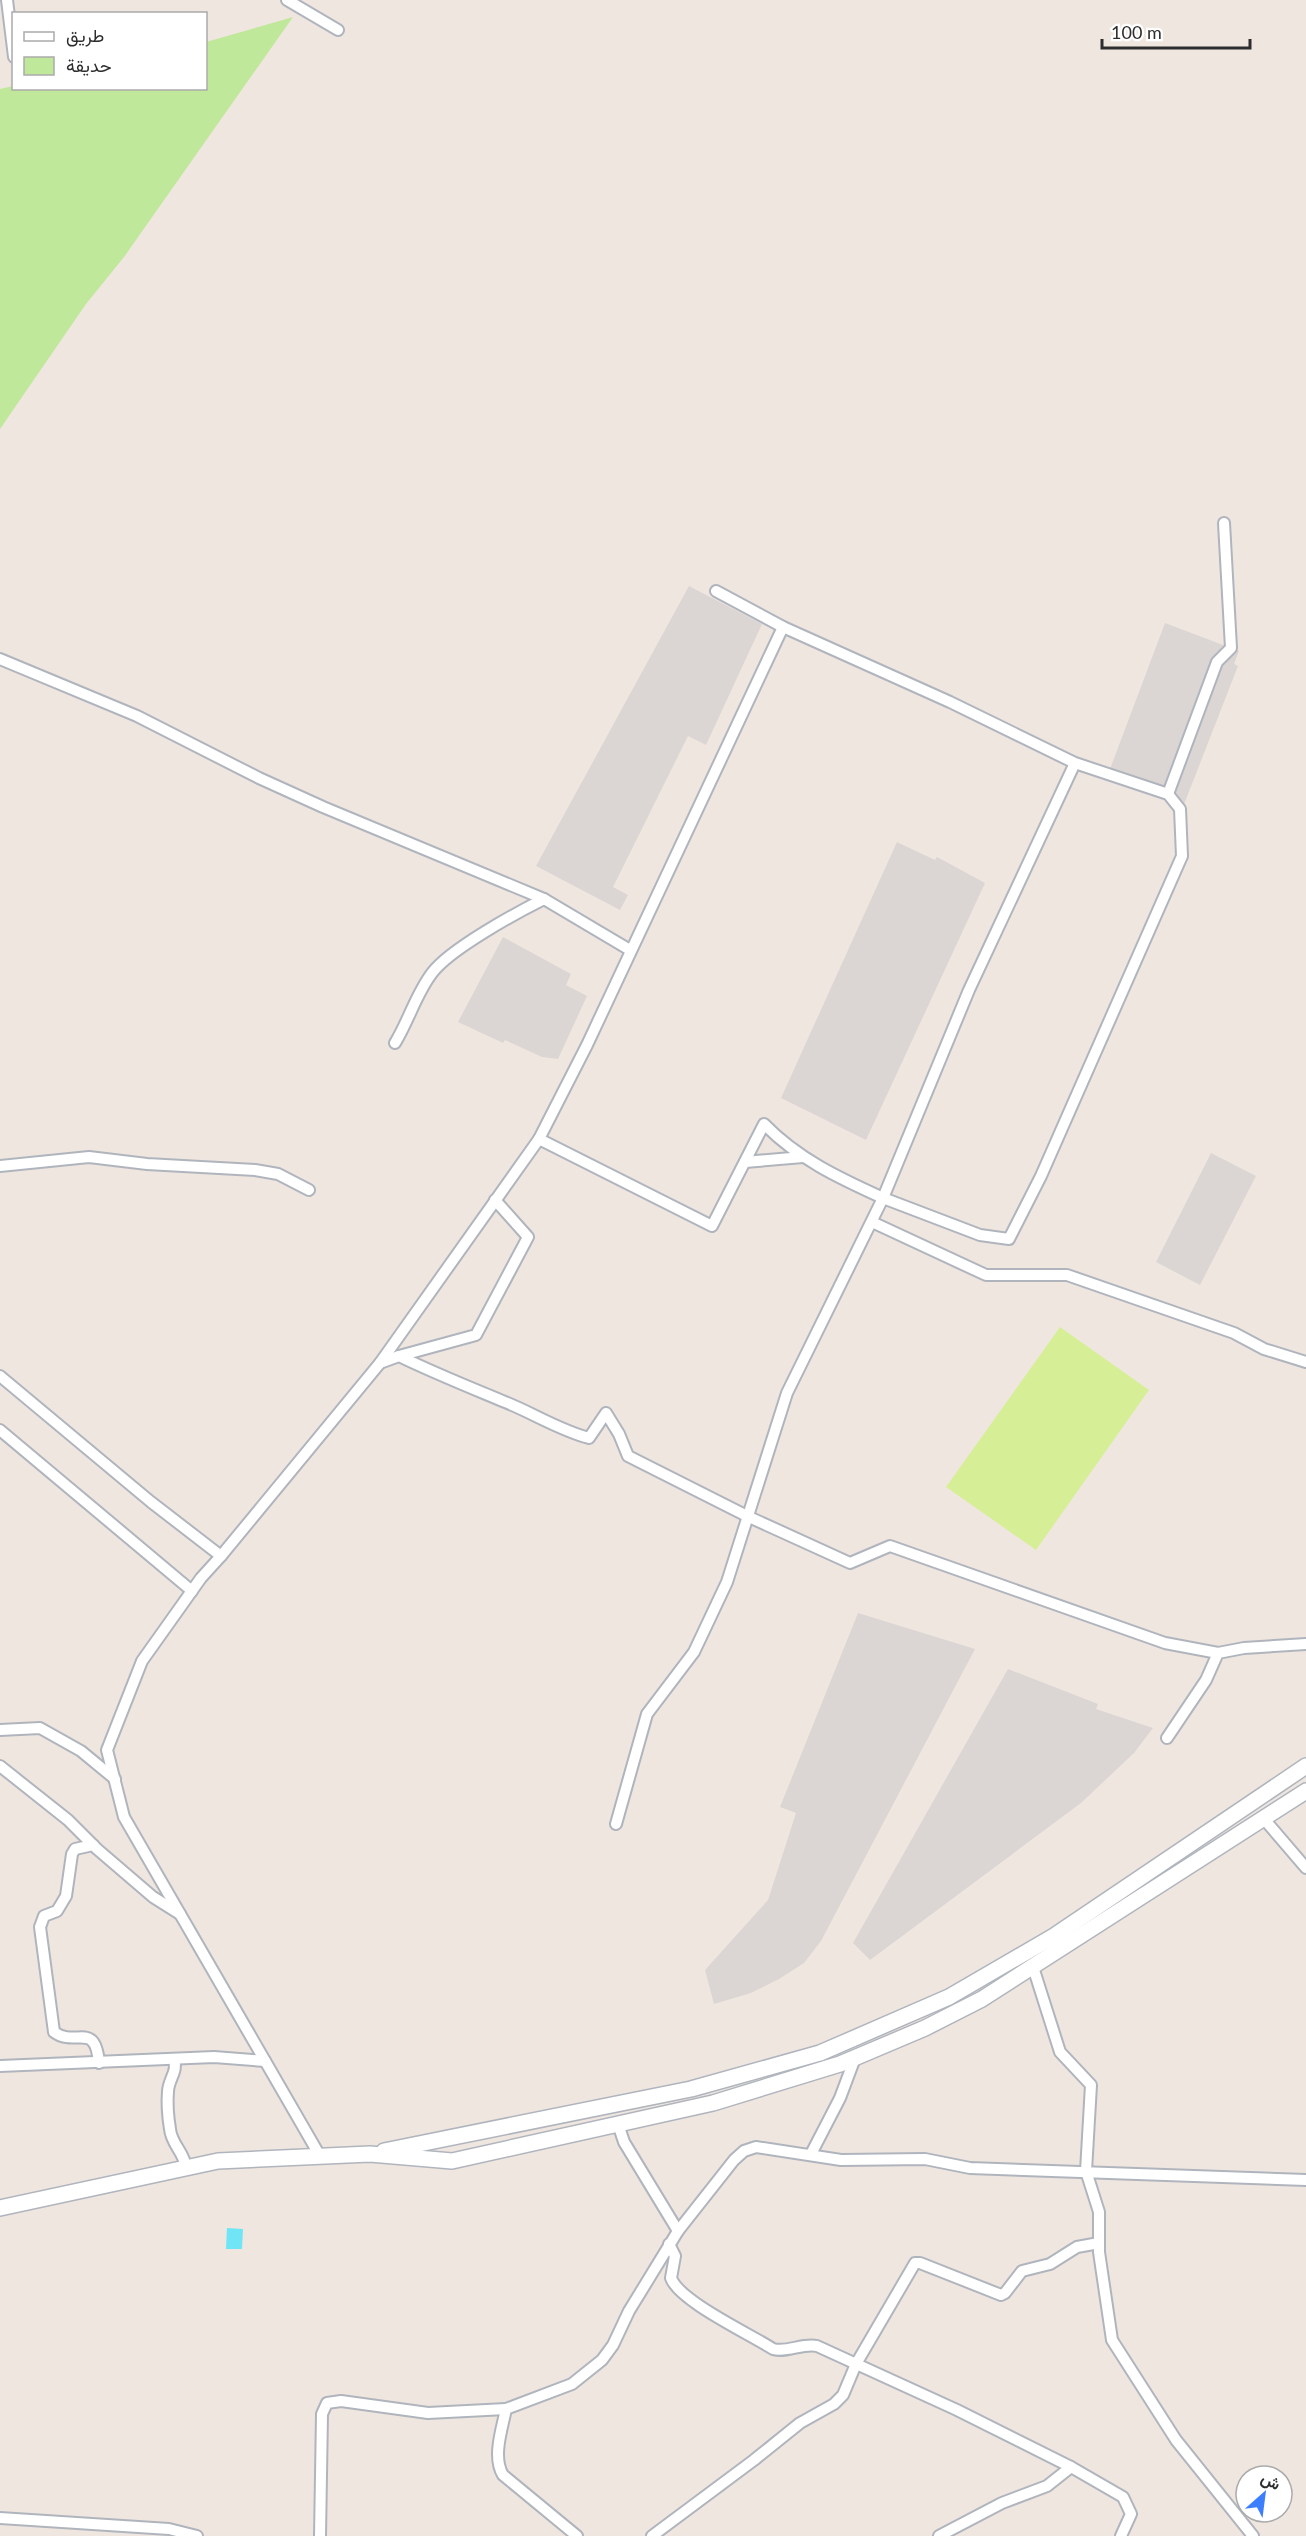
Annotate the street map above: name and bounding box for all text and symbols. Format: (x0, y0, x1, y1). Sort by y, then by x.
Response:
legend (12, 12, 207, 90)
scale bar (1102, 12, 1250, 50)
text: 100 m (1111, 21, 1162, 43)
text: طريق (66, 24, 104, 47)
text: حديقة (66, 54, 112, 76)
north arrow (1234, 2464, 1294, 2524)
text: ش (1258, 2467, 1284, 2494)

